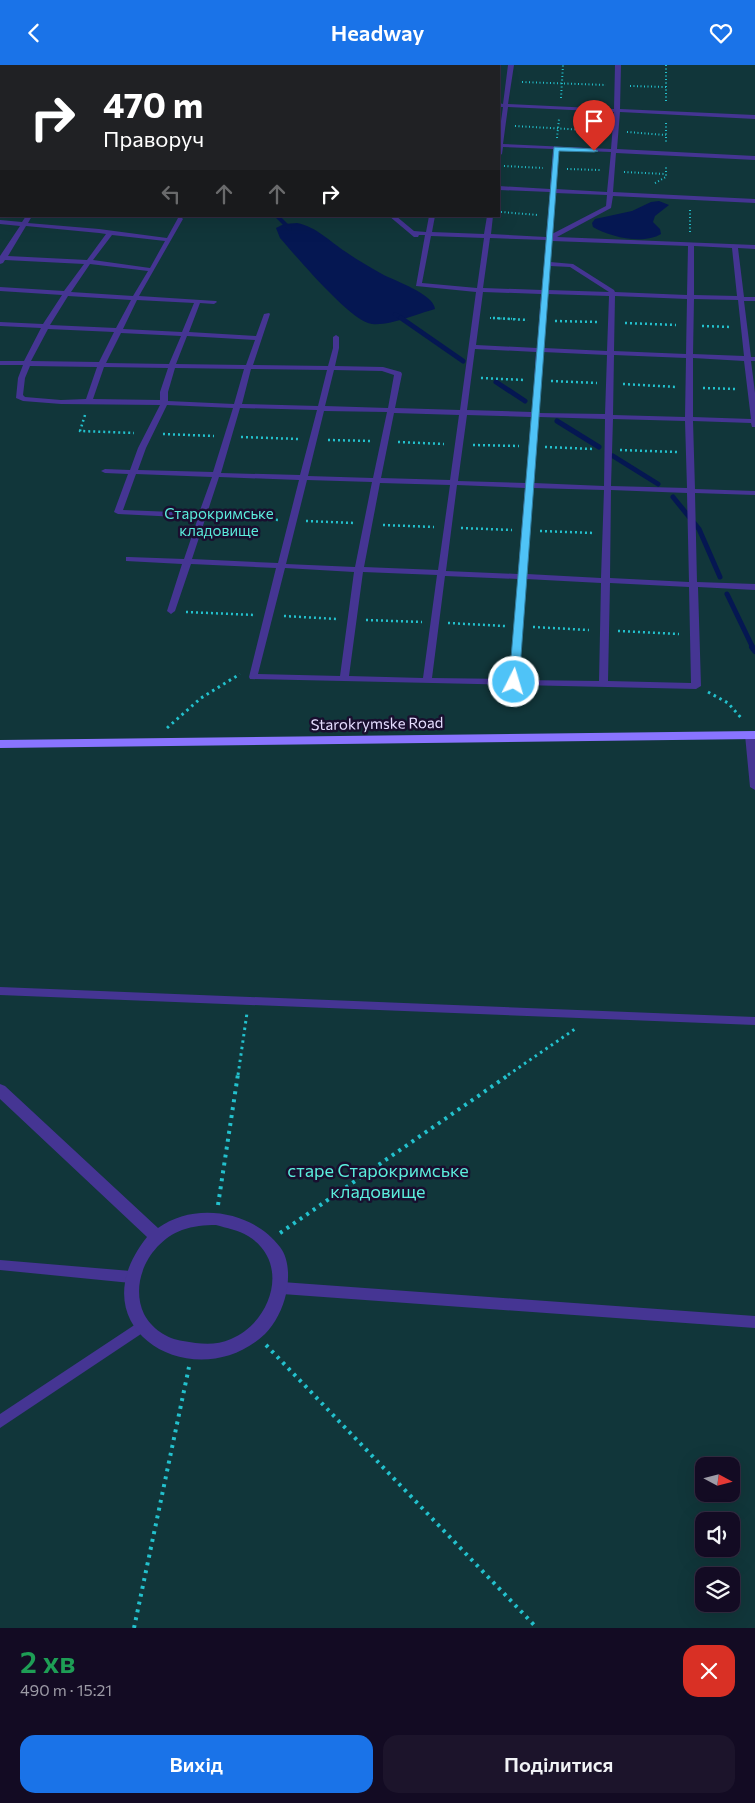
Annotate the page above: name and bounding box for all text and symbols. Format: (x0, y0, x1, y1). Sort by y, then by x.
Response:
icon: back (20, 19, 48, 47)
text: Headway (331, 19, 424, 46)
icon: heart (707, 19, 735, 47)
text: 470 m (103, 82, 203, 125)
icon: right (20, 85, 85, 150)
pin (573, 100, 615, 151)
icon: arrive (580, 107, 608, 135)
text: Праворуч (103, 125, 204, 152)
icon: left (157, 180, 185, 208)
icon: ahead (210, 180, 238, 208)
icon: ahead (263, 180, 291, 208)
icon: right (316, 180, 344, 208)
park label: Старокримське кладовище (164, 504, 274, 539)
position arrow (487, 655, 539, 707)
street label: Starokrymske Road (310, 713, 444, 733)
park label: старе Старокримське кладовище (287, 1159, 469, 1202)
north arrow (695, 1457, 740, 1503)
map controls (695, 1457, 740, 1612)
button: sound (695, 1512, 740, 1557)
button: layers (695, 1567, 740, 1612)
text: 2 хв (20, 1642, 76, 1679)
button: close (683, 1645, 735, 1697)
text: 490 m · 15:21 (20, 1680, 112, 1699)
button: Вихід (20, 1735, 373, 1793)
button: Поділитися (383, 1735, 735, 1793)

